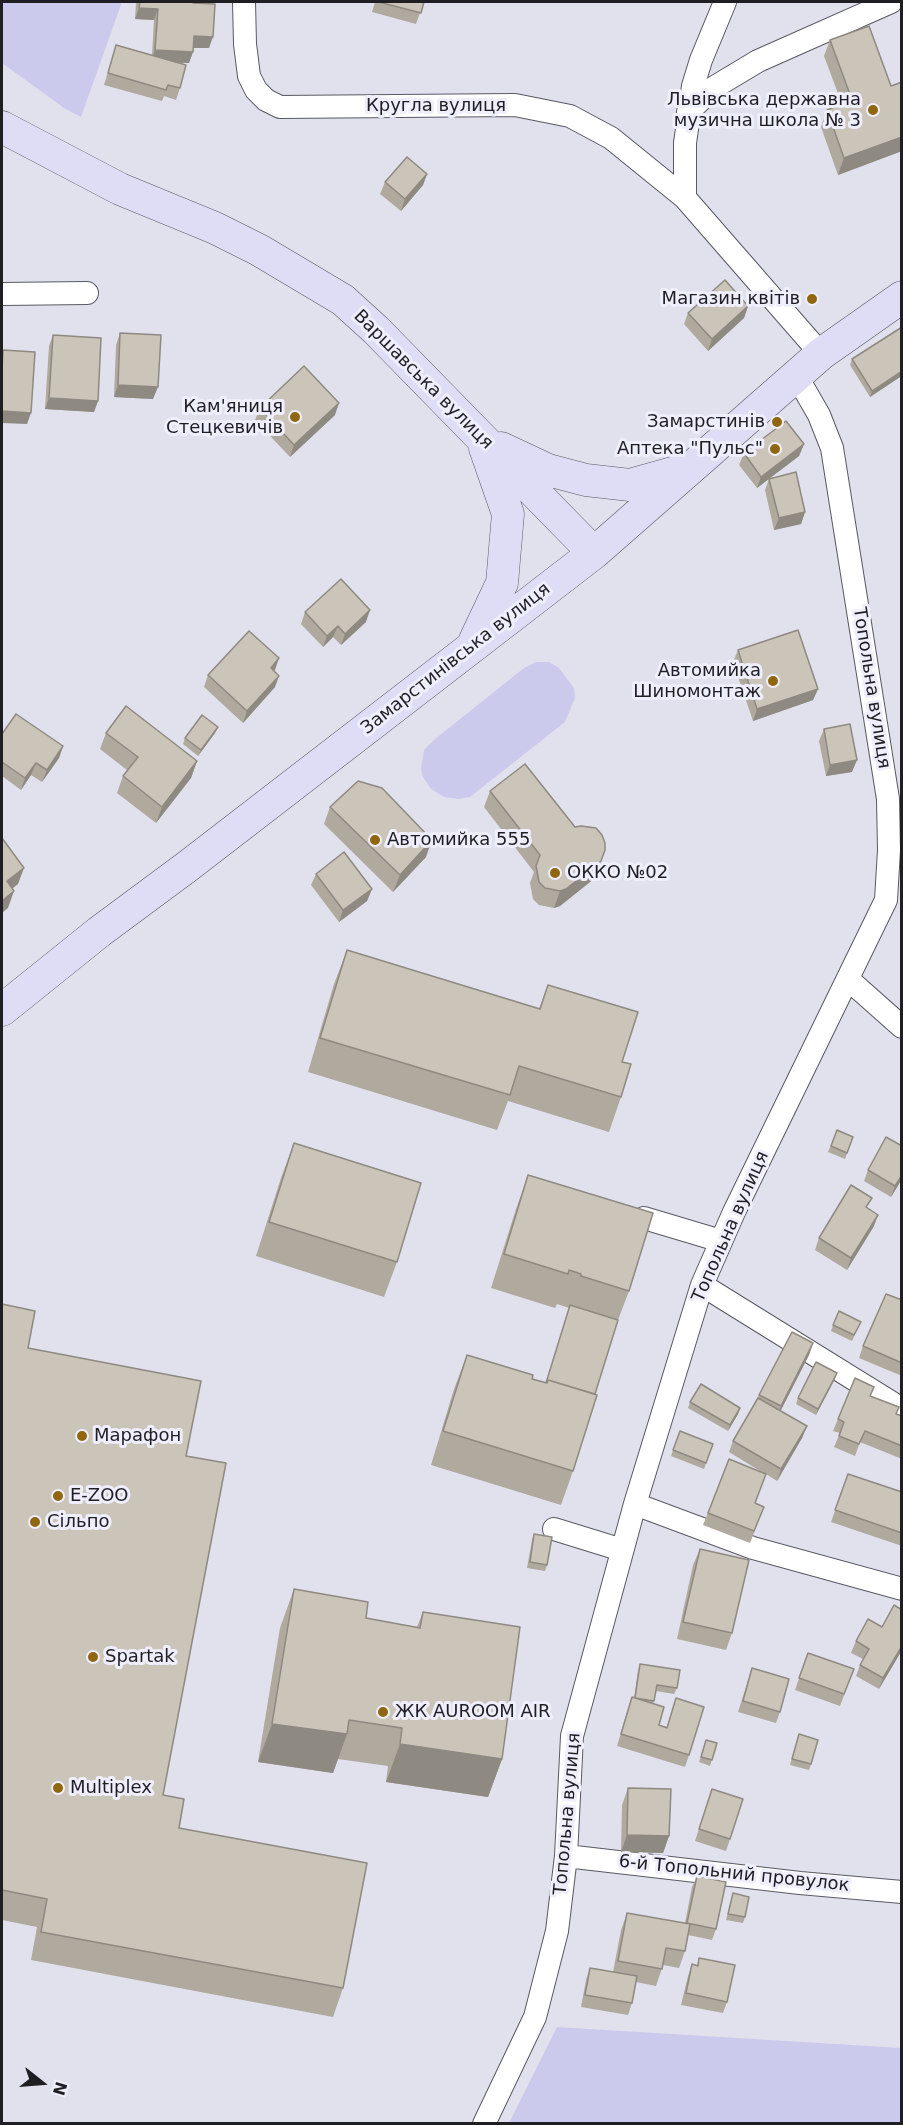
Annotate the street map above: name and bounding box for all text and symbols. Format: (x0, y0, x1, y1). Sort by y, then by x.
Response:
place label: Львівська державна музична школа № 3 (667, 89, 861, 132)
street label: Кругла вулиця (366, 95, 506, 117)
marker: Львівська державна музична школа № 3 (866, 103, 880, 117)
place label: Магазин квітів (662, 288, 800, 310)
marker: Магазин квітів (805, 292, 819, 306)
street label: Варшавська вулиця (349, 306, 497, 454)
place label: Кам'яниця Стецкевичів (166, 396, 283, 438)
marker: Кам'яниця Стецкевичів (288, 410, 302, 424)
place label: Замарстинів (647, 411, 765, 433)
marker: Замарстинів (770, 415, 784, 429)
place label: Аптека "Пульс" (617, 438, 763, 460)
marker: Аптека "Пульс" (768, 442, 782, 456)
street label: Замарстинівська вулиця (357, 579, 555, 739)
street label: Топольна вулиця (848, 606, 894, 770)
place label: Автомийка Шиномонтаж (633, 660, 761, 702)
marker: Автомийка Шиномонтаж (766, 674, 780, 688)
place label: Автомийка 555 (387, 829, 530, 851)
marker: Автомийка 555 (368, 833, 382, 847)
place label: ОККО №02 (567, 862, 668, 884)
marker: ОККО №02 (548, 866, 562, 880)
street label: Топольна вулиця (688, 1148, 774, 1306)
place label: Марафон (94, 1425, 181, 1447)
marker: Марафон (75, 1429, 89, 1443)
place label: E-ZOO (70, 1485, 129, 1507)
marker: E-ZOO (51, 1489, 65, 1503)
place label: Сільпо (47, 1511, 109, 1533)
marker: Сільпо (28, 1515, 42, 1529)
place label: Spartak (105, 1646, 175, 1668)
marker: Spartak (86, 1650, 100, 1664)
place label: ЖК AUROOM AIR (395, 1701, 551, 1723)
marker: ЖК AUROOM AIR (376, 1705, 390, 1719)
street label: Топольна вулиця (550, 1732, 586, 1896)
place label: Multiplex (70, 1777, 152, 1799)
marker: Multiplex (51, 1781, 65, 1795)
street label: 6-й Топольний провулок (617, 1851, 851, 1897)
north arrow (12, 2053, 72, 2113)
text: N (49, 2079, 71, 2098)

